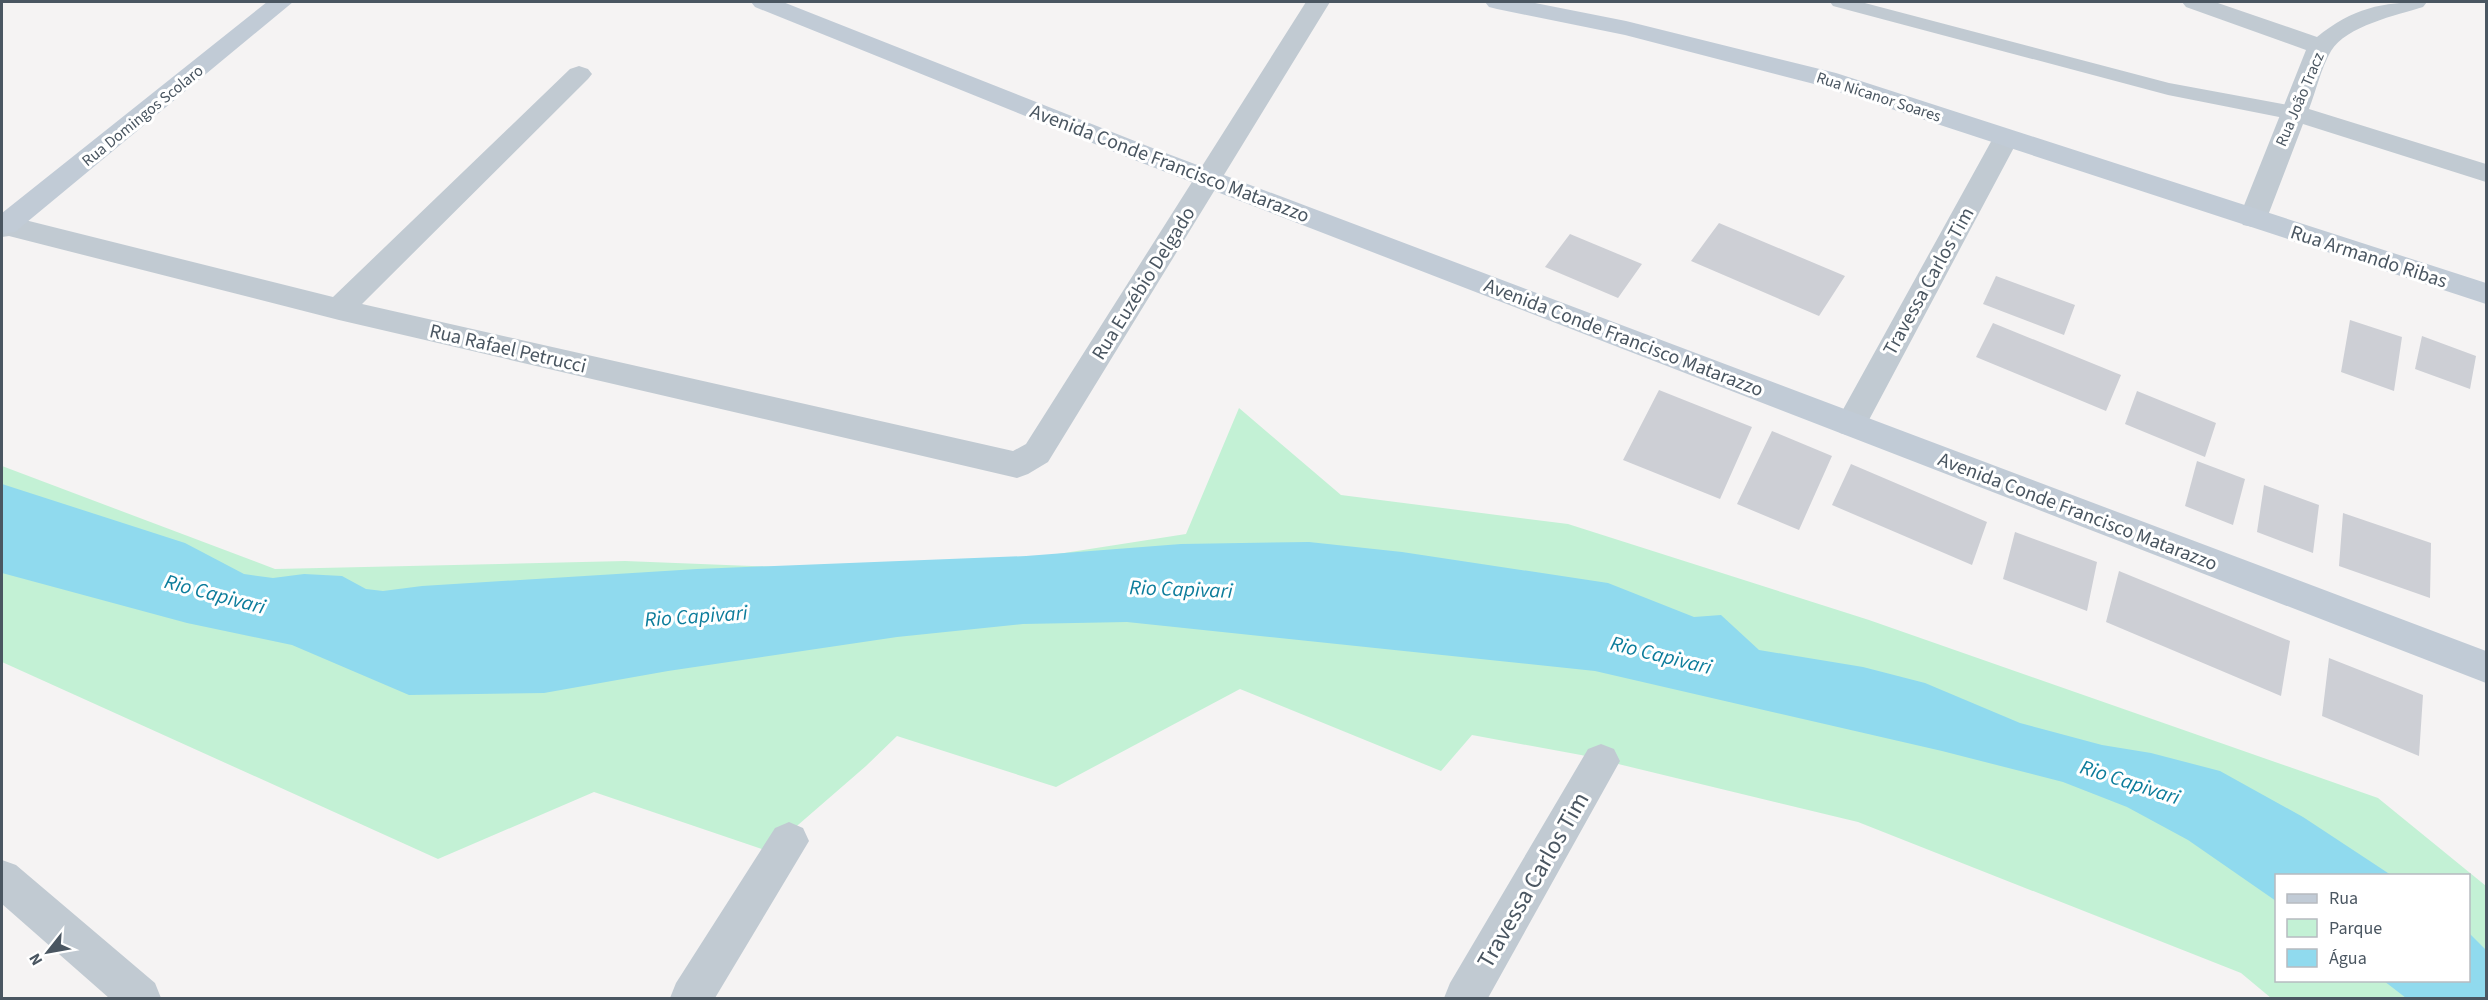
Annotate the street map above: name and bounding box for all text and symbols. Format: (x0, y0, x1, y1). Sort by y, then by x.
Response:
street label: Rua João Tracz (2270, 49, 2330, 150)
street label: Rua Domingos Scolaro (77, 60, 208, 172)
street label: Rua Nicanor Soares (1814, 66, 1944, 128)
street label: Avenida Conde Francisco Matarazzo (1026, 98, 1313, 230)
street label: Rua Euzébio Delgado (1085, 202, 1202, 366)
street label: Travessa Carlos Tim (1877, 202, 1981, 361)
street label: Rua Armando Ribas (2287, 218, 2451, 295)
street label: Avenida Conde Francisco Matarazzo (1480, 272, 1767, 404)
street label: Rua Rafael Petrucci (427, 317, 589, 381)
street label: Avenida Conde Francisco Matarazzo (1934, 446, 2221, 578)
water label: Rio Capivari (161, 566, 270, 622)
water label: Rio Capivari (1129, 572, 1234, 606)
water label: Rio Capivari (643, 597, 750, 635)
water label: Rio Capivari (1607, 628, 1716, 682)
water label: Rio Capivari (2076, 752, 2185, 813)
street label: Travessa Carlos Tim (1469, 786, 1598, 975)
legend (2275, 874, 2470, 982)
text: Rua (2329, 886, 2358, 911)
text: Parque (2329, 916, 2382, 941)
north arrow (18, 922, 78, 982)
text: Água (2329, 946, 2367, 971)
text: N (24, 949, 48, 969)

